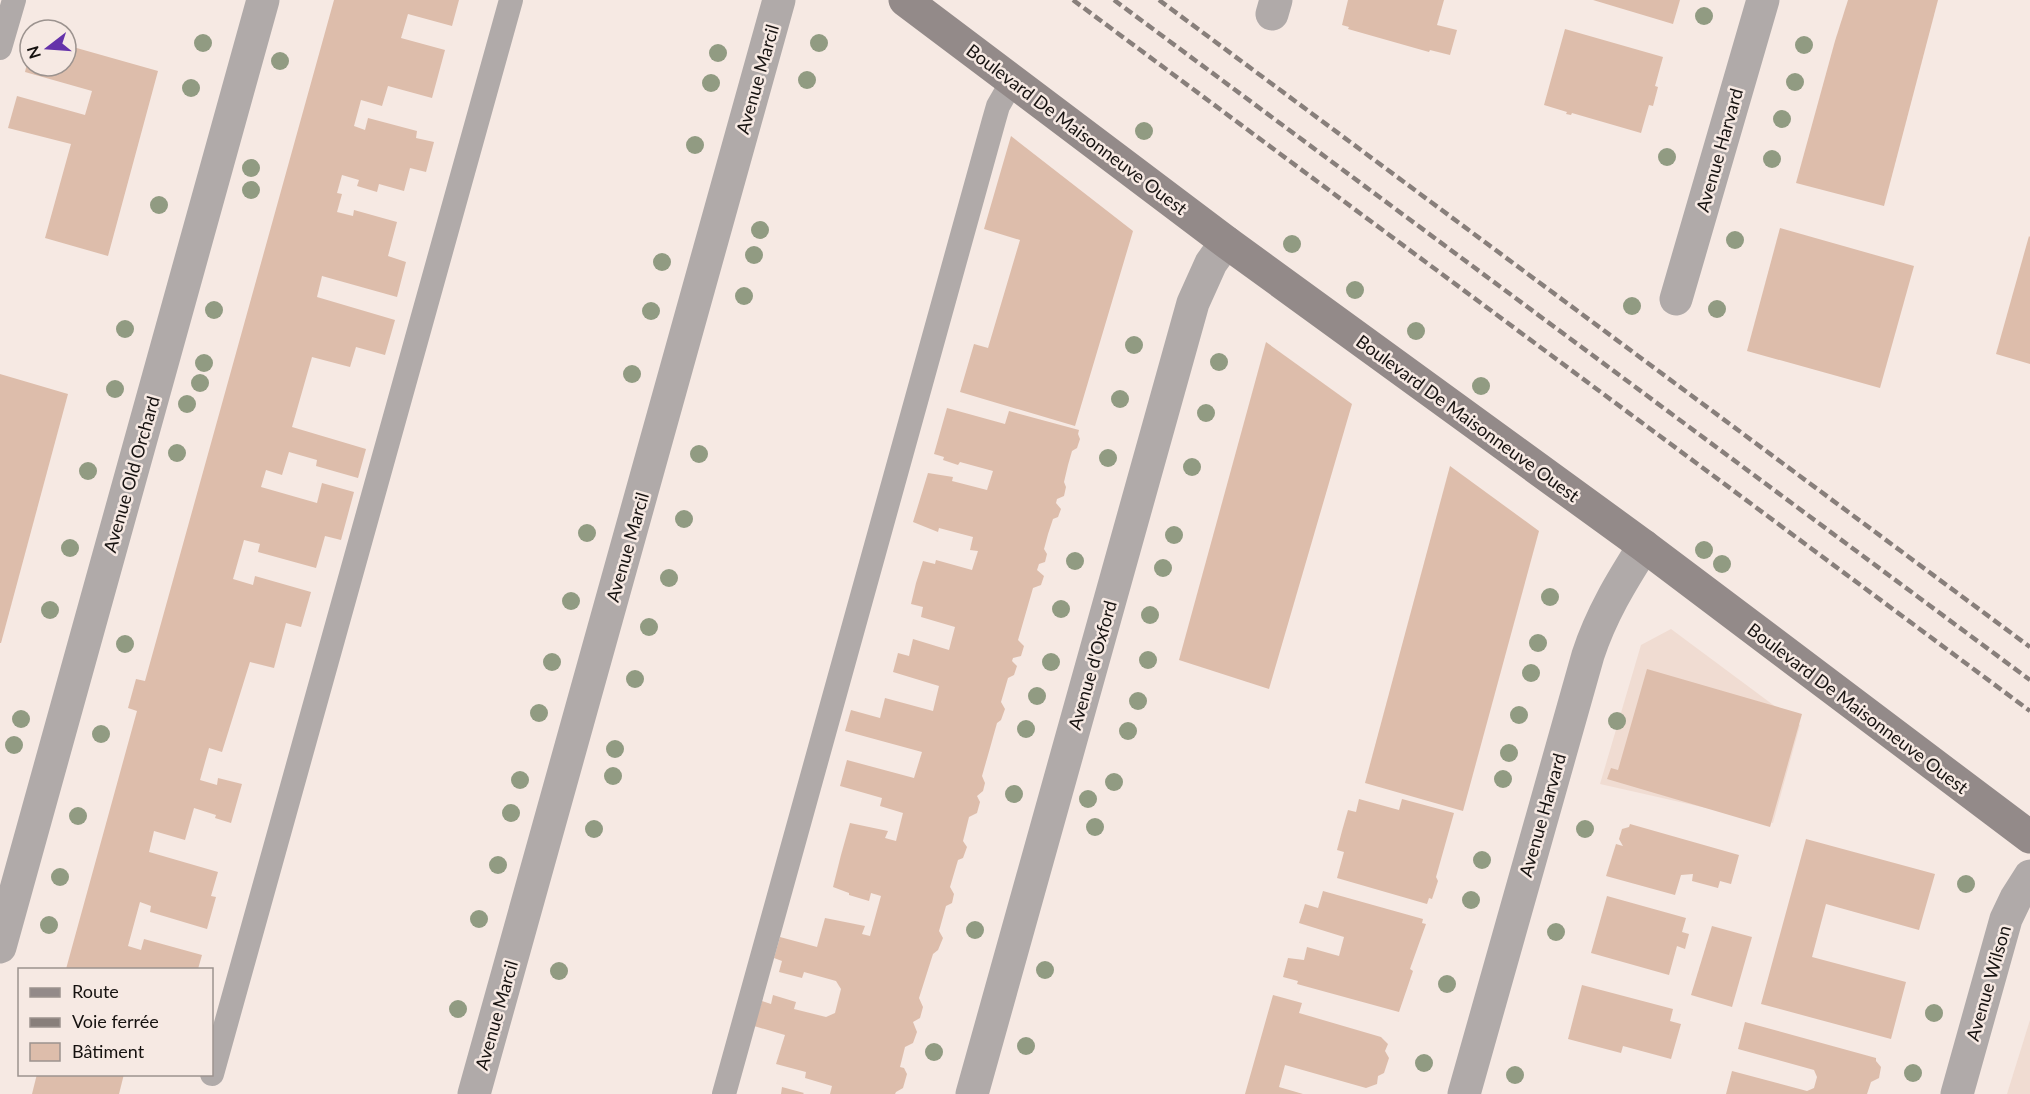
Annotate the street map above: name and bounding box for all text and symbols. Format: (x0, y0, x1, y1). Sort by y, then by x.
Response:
north arrow (18, 18, 78, 78)
street label: Avenue Marcil (731, 22, 783, 136)
street label: Boulevard De Maisonneuve Ouest (962, 39, 1192, 219)
text: N (22, 44, 44, 61)
street label: Avenue Harvard (1691, 86, 1747, 214)
street label: Boulevard De Maisonneuve Ouest (1352, 330, 1584, 507)
street label: Avenue Old Orchard (98, 393, 164, 555)
street label: Avenue Marcil (601, 490, 653, 604)
street label: Avenue d'Oxford (1063, 598, 1121, 732)
street label: Boulevard De Maisonneuve Ouest (1743, 618, 1973, 798)
street label: Avenue Harvard (1514, 751, 1570, 879)
street label: Avenue Wilson (1961, 923, 2015, 1043)
street label: Avenue Marcil (470, 958, 522, 1072)
legend (18, 968, 213, 1076)
text: Route (72, 980, 119, 1002)
text: Voie ferrée (72, 1010, 159, 1032)
text: Bâtiment (72, 1040, 145, 1062)

